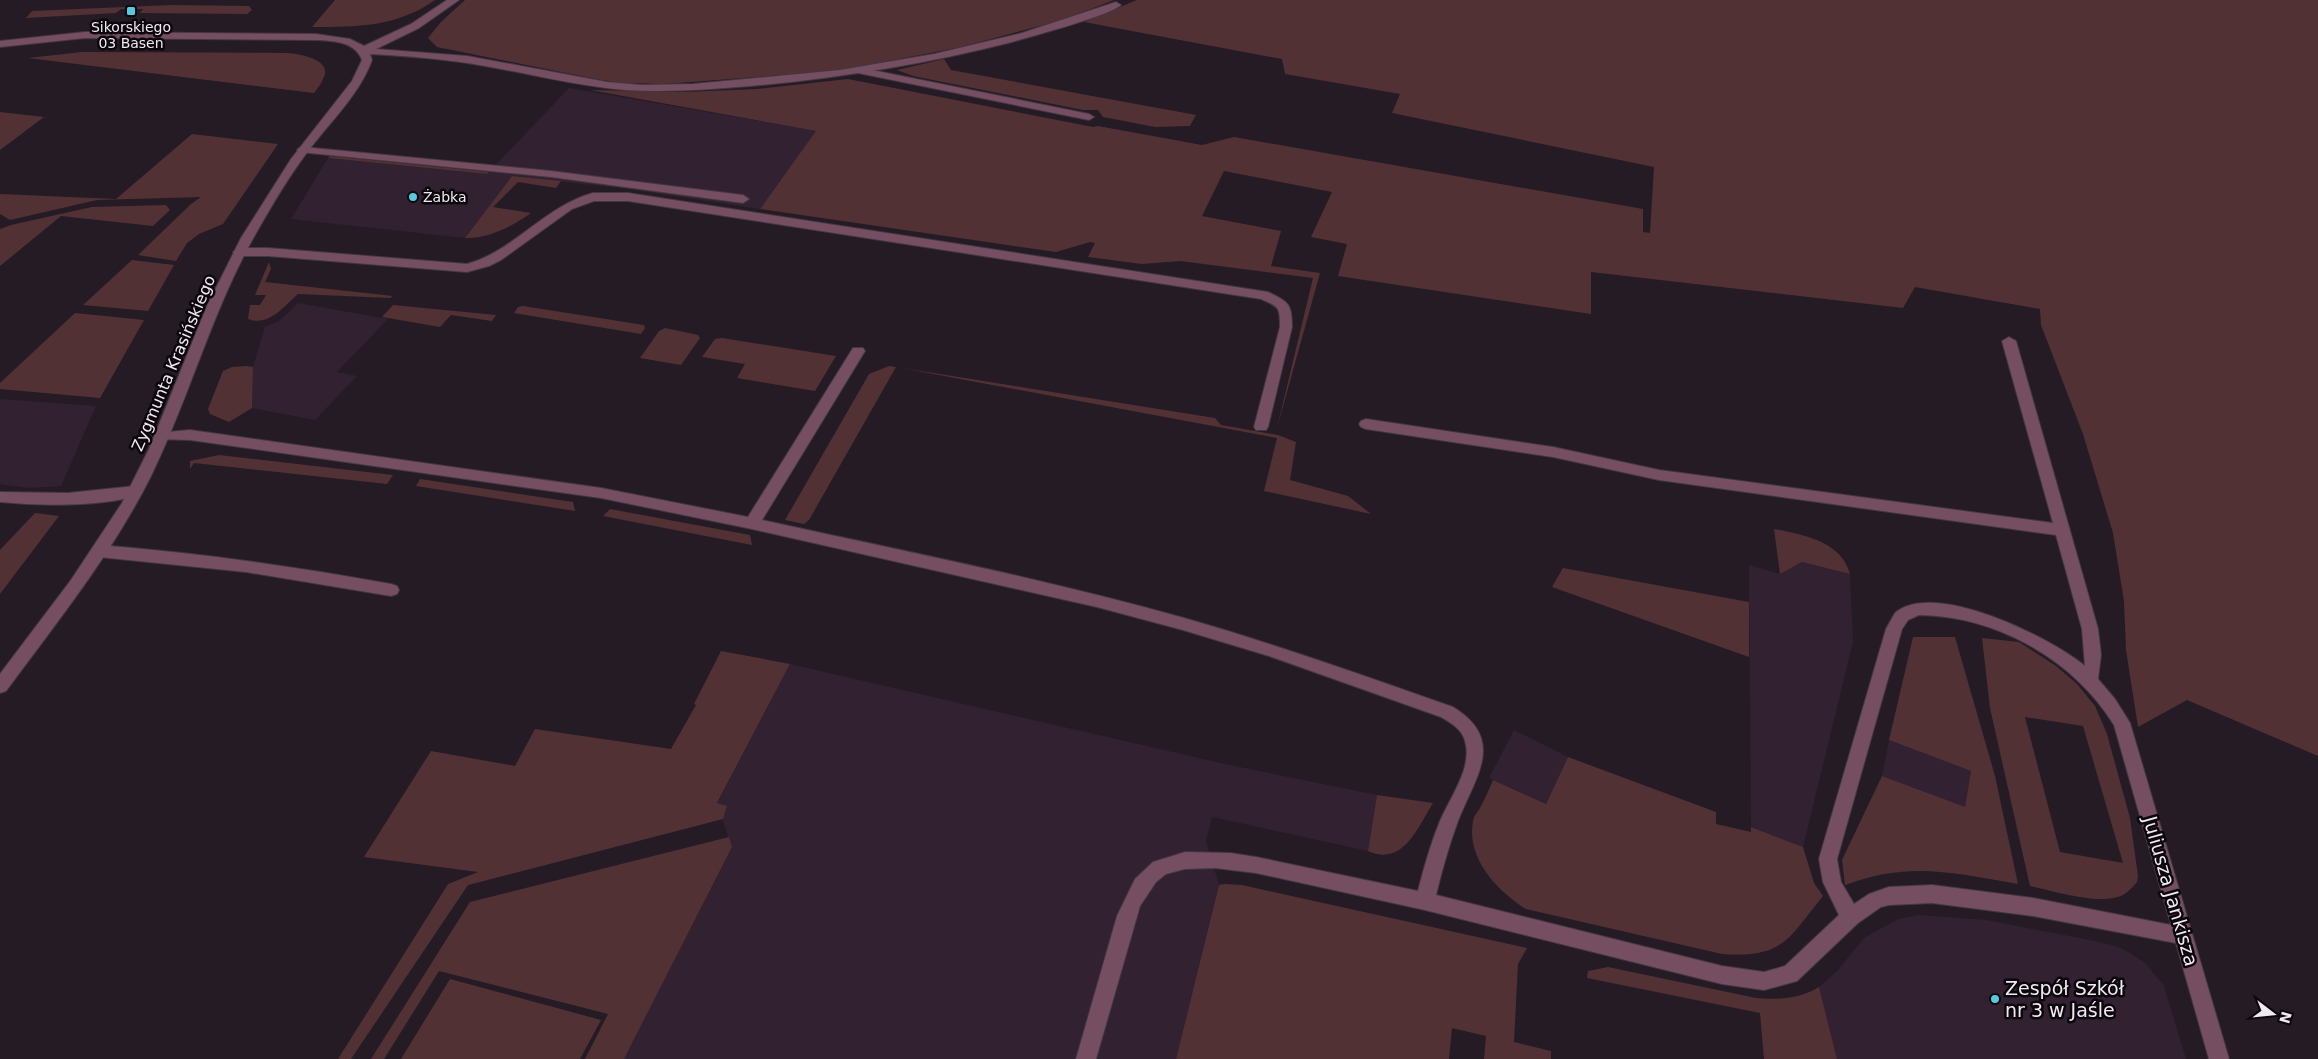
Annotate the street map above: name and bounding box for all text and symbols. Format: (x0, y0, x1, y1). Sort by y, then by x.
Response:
marker: Sikorskiego 03 Basen (125, 5, 137, 17)
place label: Sikorskiego 03 Basen (91, 19, 171, 51)
place label: Żabka (423, 188, 467, 205)
marker: Żabka (407, 191, 419, 203)
street label: Zygmunta Krasińskiego (128, 272, 219, 454)
street label: Juliusza Jankisza (2139, 813, 2203, 968)
place label: Zespół Szkół nr 3 w Jaśle (2005, 977, 2125, 1021)
north arrow (2248, 989, 2298, 1039)
marker: Zespół Szkół nr 3 w Jaśle (1989, 993, 2001, 1005)
text: N (2276, 1010, 2295, 1025)

